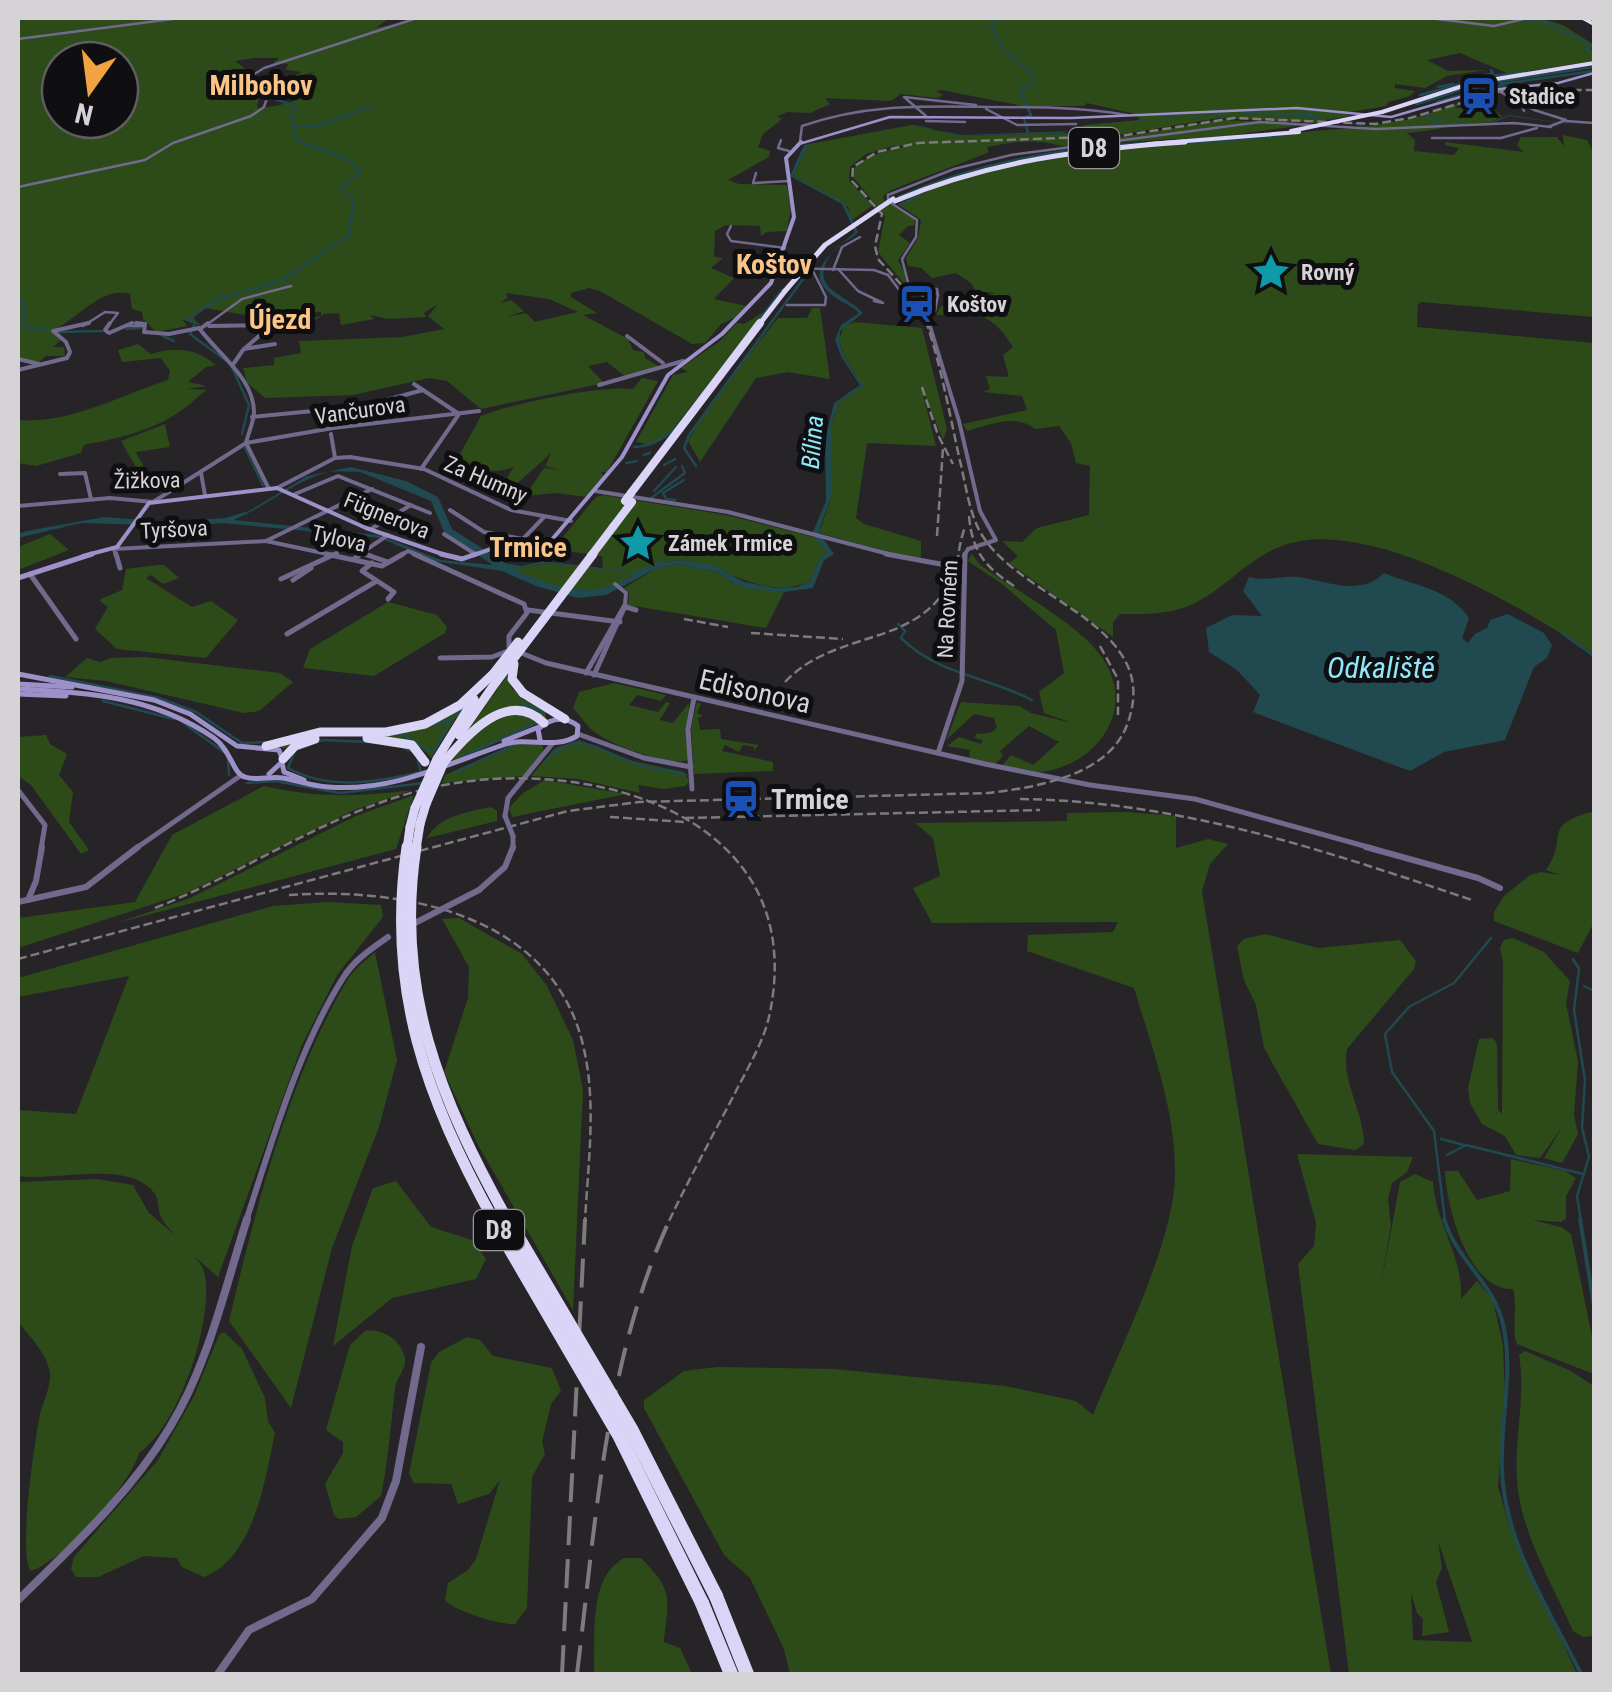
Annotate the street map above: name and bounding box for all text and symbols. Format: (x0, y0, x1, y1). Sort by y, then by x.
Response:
north arrow (40, 40, 140, 140)
district label: Milbohov (209, 69, 313, 102)
station icon: Stadice (1458, 75, 1500, 117)
place label: Stadice (1509, 84, 1575, 109)
text: N (72, 96, 96, 132)
road number: D8 (1069, 128, 1119, 168)
district label: Koštov (736, 248, 813, 281)
place icon: Rovný (1250, 251, 1292, 293)
place label: Rovný (1301, 260, 1355, 285)
station icon: Koštov (896, 283, 938, 325)
place label: Koštov (947, 292, 1007, 317)
district label: Újezd (249, 303, 311, 336)
street label: Vančurova (313, 392, 407, 429)
water label: Bílina (796, 414, 829, 470)
street label: Za Humny (441, 451, 531, 508)
street label: Žižkova (113, 467, 181, 494)
street label: Fügnerova (340, 487, 433, 544)
street label: Tyršova (140, 515, 208, 544)
street label: Tylova (309, 520, 369, 557)
place icon: Zámek Trmice (617, 522, 659, 564)
district label: Trmice (489, 531, 567, 564)
place label: Zámek Trmice (668, 531, 793, 556)
street label: Na Rovném (932, 559, 963, 659)
water label: Odkaliště (1327, 650, 1435, 685)
street label: Edisonova (696, 663, 814, 720)
station icon: Trmice (720, 778, 762, 820)
place label: Trmice (771, 783, 849, 816)
road number: D8 (474, 1210, 524, 1250)

